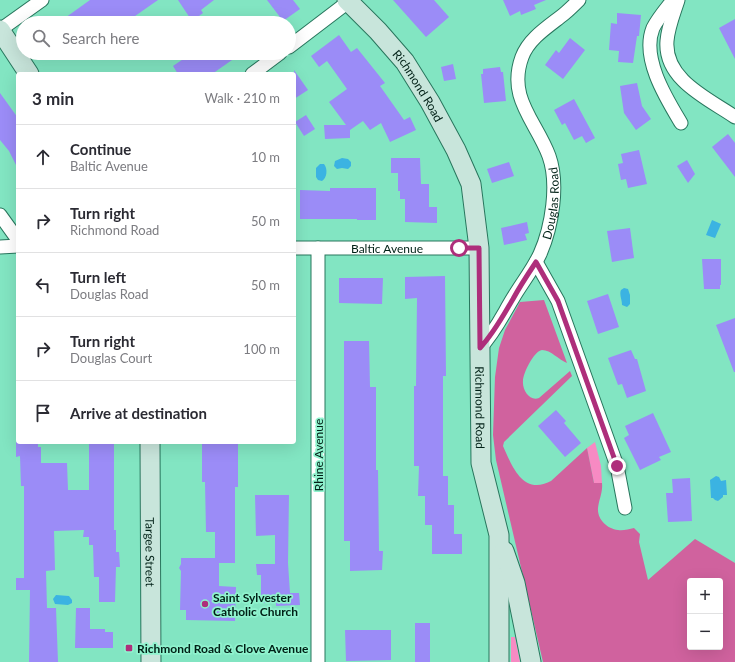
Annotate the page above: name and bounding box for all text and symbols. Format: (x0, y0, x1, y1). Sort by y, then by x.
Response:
search box (16, 16, 296, 60)
icon: search (30, 27, 52, 49)
text: Search here (62, 29, 139, 47)
street label: Richmond Road (390, 46, 447, 124)
text: 3 min (32, 88, 74, 109)
text: Walk · 210 m (204, 90, 280, 106)
text: Continue (70, 140, 131, 158)
icon: ahead (32, 146, 54, 168)
text: 10 m (251, 149, 280, 165)
text: Baltic Avenue (70, 158, 148, 174)
street label: Douglas Road (538, 166, 561, 241)
text: Turn right (70, 204, 135, 222)
icon: right (32, 210, 54, 232)
text: 50 m (251, 213, 280, 229)
text: Richmond Road (70, 222, 159, 238)
route start (450, 239, 468, 257)
street label: Baltic Avenue (351, 241, 423, 256)
text: Turn left (70, 268, 126, 286)
icon: left (32, 274, 54, 296)
text: 50 m (251, 277, 280, 293)
text: Douglas Road (70, 286, 149, 302)
text: Turn right (70, 332, 135, 350)
icon: right (32, 338, 54, 360)
text: 100 m (243, 341, 280, 357)
text: Douglas Court (70, 350, 152, 366)
street label: Richmond Road (473, 366, 488, 449)
icon: arrive (32, 402, 54, 424)
text: Arrive at destination (70, 404, 207, 422)
street label: Rhine Avenue (311, 419, 326, 491)
route end (608, 457, 626, 475)
street label: Targee Street (143, 517, 158, 587)
map controls (687, 578, 723, 650)
button: + (687, 578, 723, 614)
place label: Saint Sylvester Catholic Church (213, 590, 298, 619)
marker: Saint Sylvester Catholic Church (200, 599, 210, 609)
button: − (687, 614, 723, 650)
place label: Richmond Road & Clove Avenue (137, 641, 309, 656)
marker: Richmond Road & Clove Avenue (124, 643, 134, 653)

